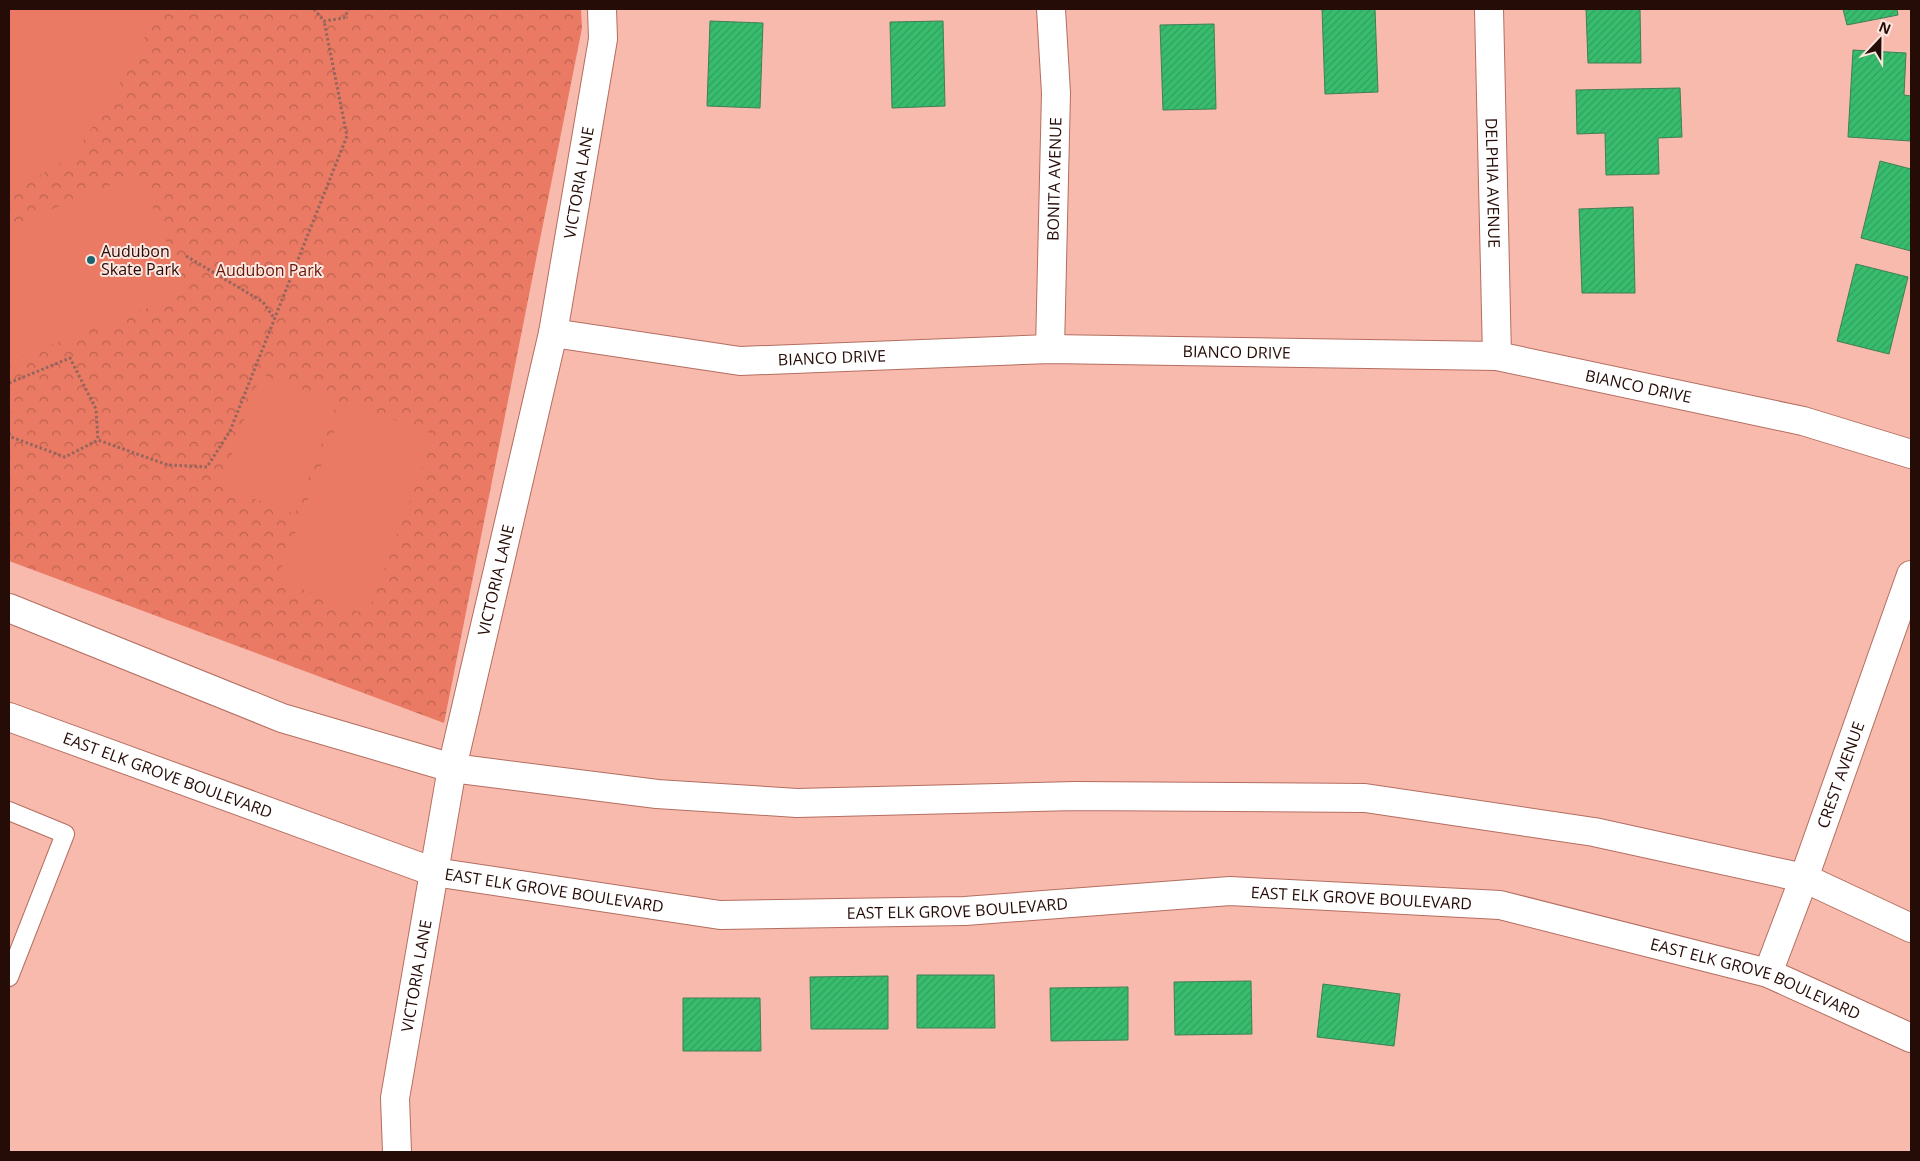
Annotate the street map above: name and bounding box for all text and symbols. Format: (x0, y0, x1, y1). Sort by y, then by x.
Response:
north arrow (1855, 15, 1905, 65)
text: N (1876, 17, 1894, 38)
street label: BONITA AVENUE (1042, 117, 1066, 241)
street label: DELPHIA AVENUE (1481, 118, 1506, 248)
street label: VICTORIA LANE (558, 125, 599, 240)
place label: Audubon Skate Park (101, 240, 180, 280)
marker: Audubon Skate Park (85, 254, 97, 266)
park label: Audubon Park (216, 259, 323, 281)
street label: BIANCO DRIVE (1182, 340, 1291, 364)
street label: BIANCO DRIVE (777, 344, 886, 371)
street label: BIANCO DRIVE (1583, 364, 1694, 408)
street label: VICTORIA LANE (472, 522, 519, 638)
street label: CREST AVENUE (1811, 718, 1869, 831)
street label: EAST ELK GROVE BOULEVARD (60, 727, 276, 823)
street label: EAST ELK GROVE BOULEVARD (443, 863, 665, 917)
street label: EAST ELK GROVE BOULEVARD (1250, 881, 1473, 915)
street label: EAST ELK GROVE BOULEVARD (847, 892, 1069, 924)
street label: VICTORIA LANE (396, 918, 437, 1034)
street label: EAST ELK GROVE BOULEVARD (1648, 933, 1864, 1025)

